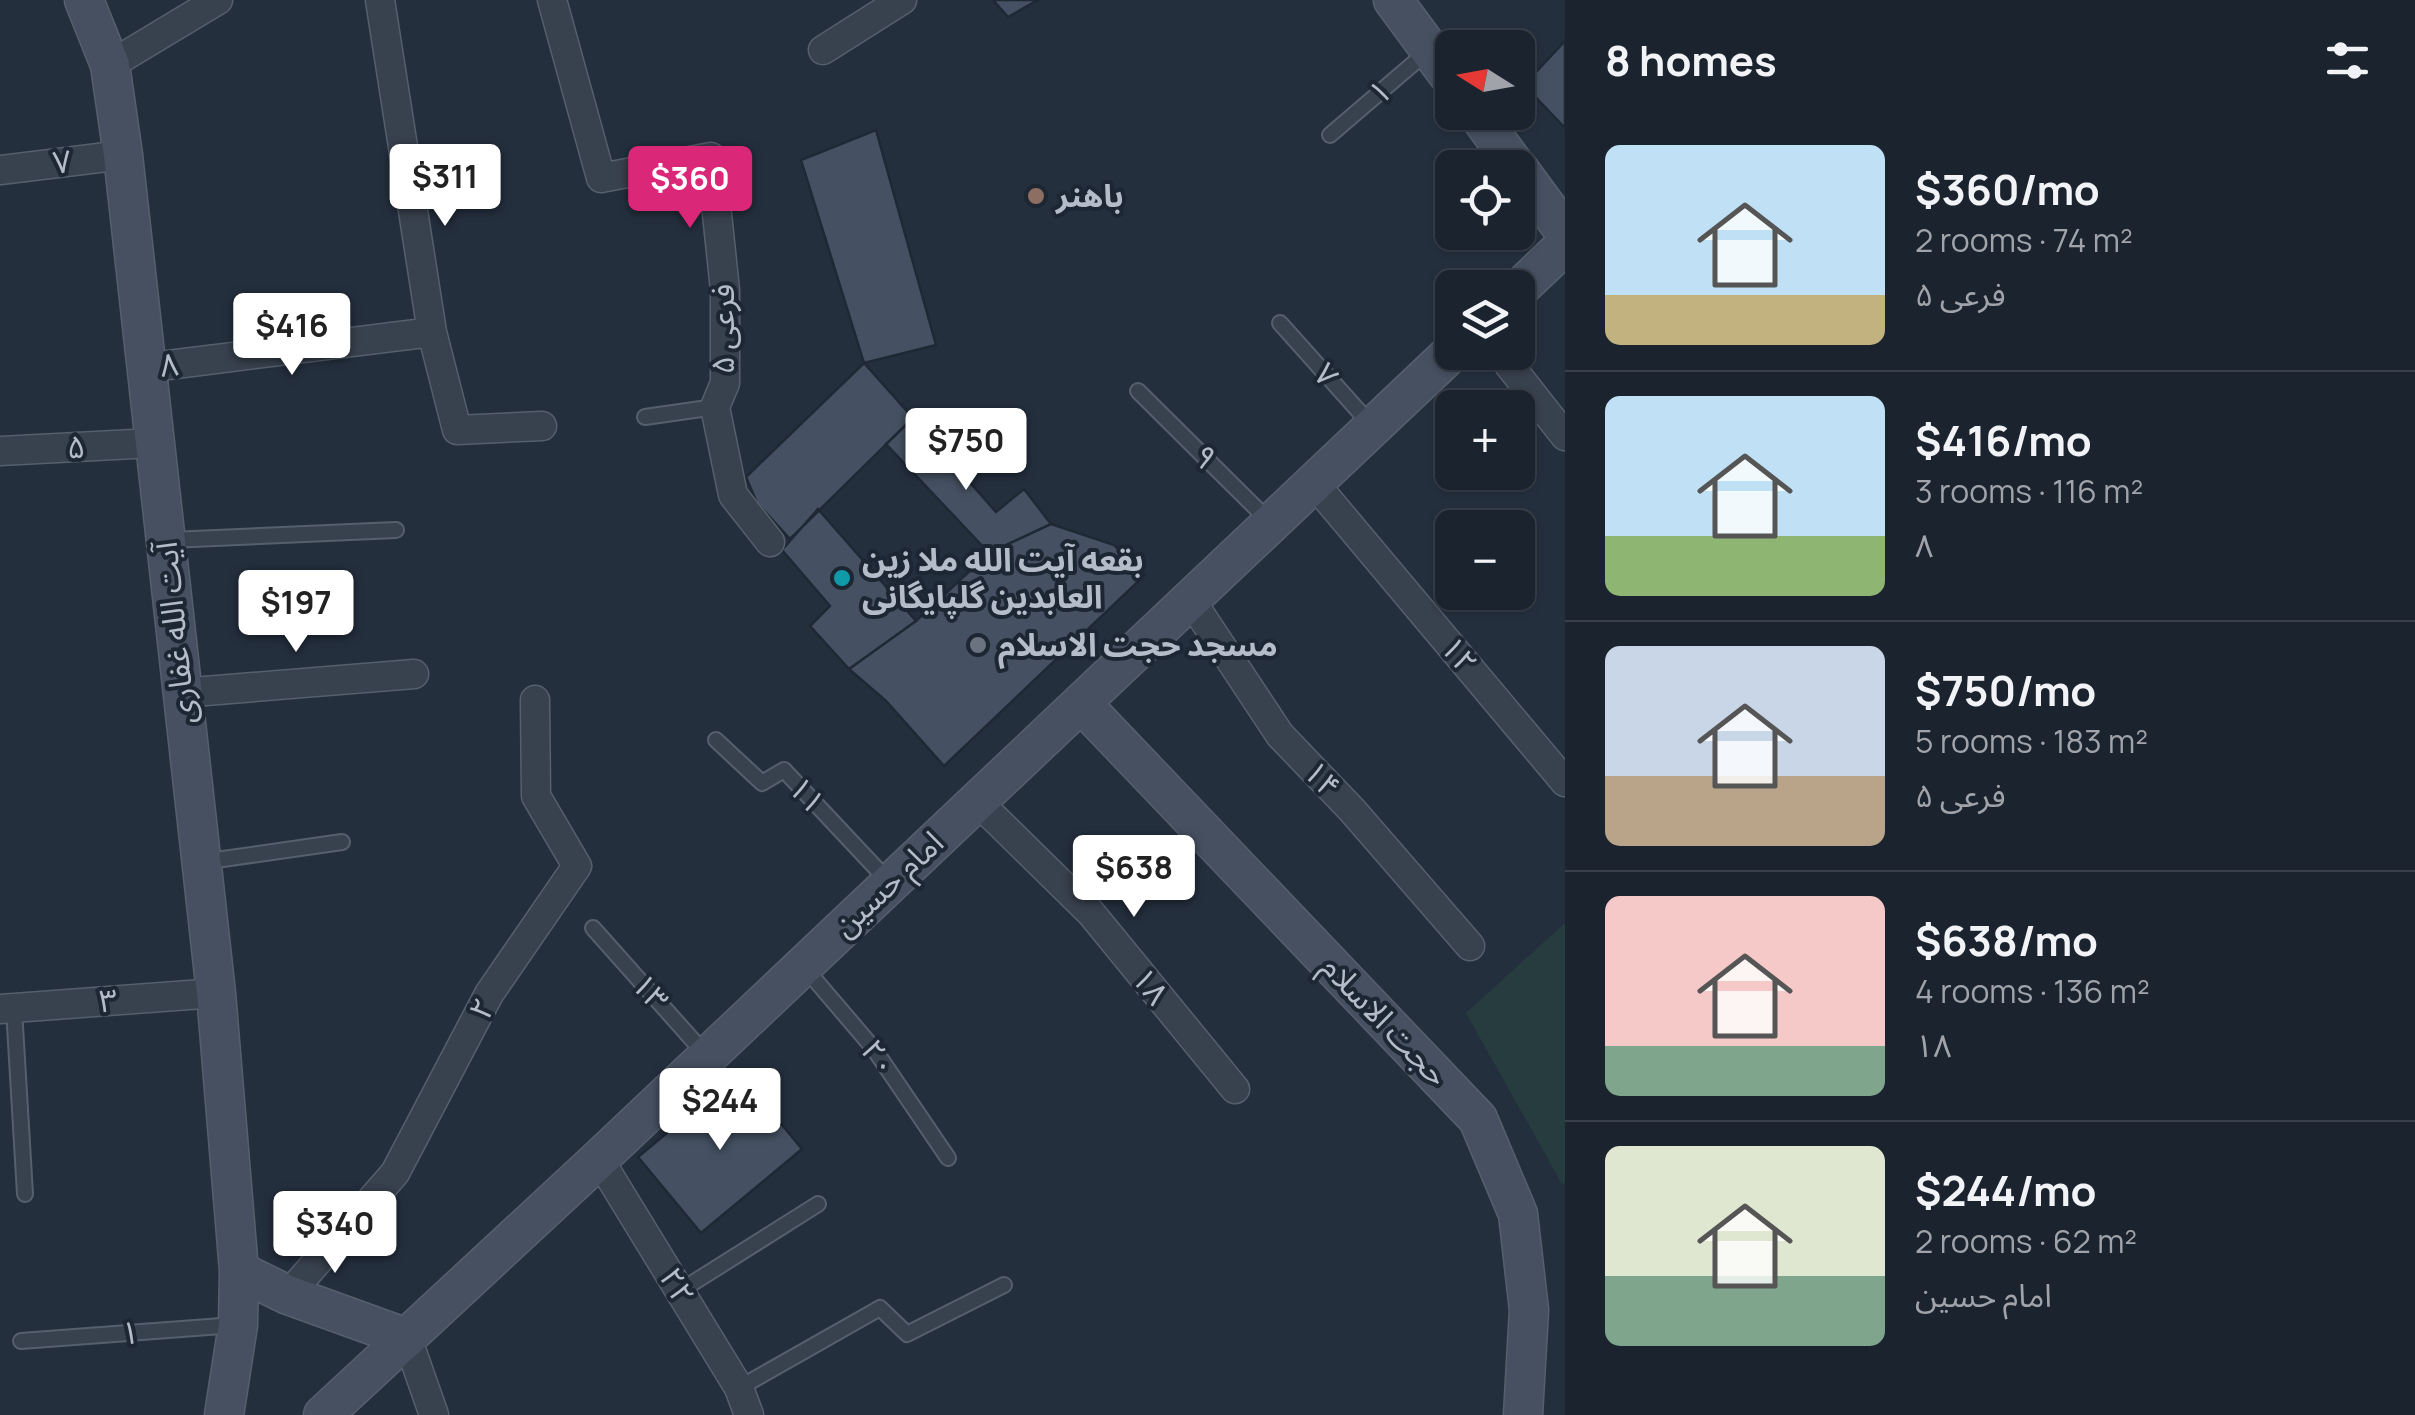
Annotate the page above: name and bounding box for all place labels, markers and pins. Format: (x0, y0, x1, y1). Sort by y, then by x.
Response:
pin: $311 (386, 144, 504, 229)
pin: $360 (631, 146, 749, 231)
place label: باهنر (1054, 173, 1124, 217)
marker: باهنر (1025, 185, 1047, 207)
pin: $416 (233, 293, 351, 378)
pin: $750 (907, 408, 1025, 493)
place label: بقعه آیت الله ملا زین العابدین گلپایگانی (862, 537, 1144, 619)
marker: بقعه آیت الله ملا زین العابدین گلپایگانی (831, 567, 853, 589)
pin: $197 (237, 570, 355, 655)
place label: مسجد حجت الاسلام (998, 622, 1278, 670)
marker: مسجد حجت الاسلام (967, 634, 989, 656)
pin: $638 (1075, 835, 1193, 920)
pin: $244 (661, 1068, 779, 1153)
pin: $340 (276, 1191, 394, 1276)

